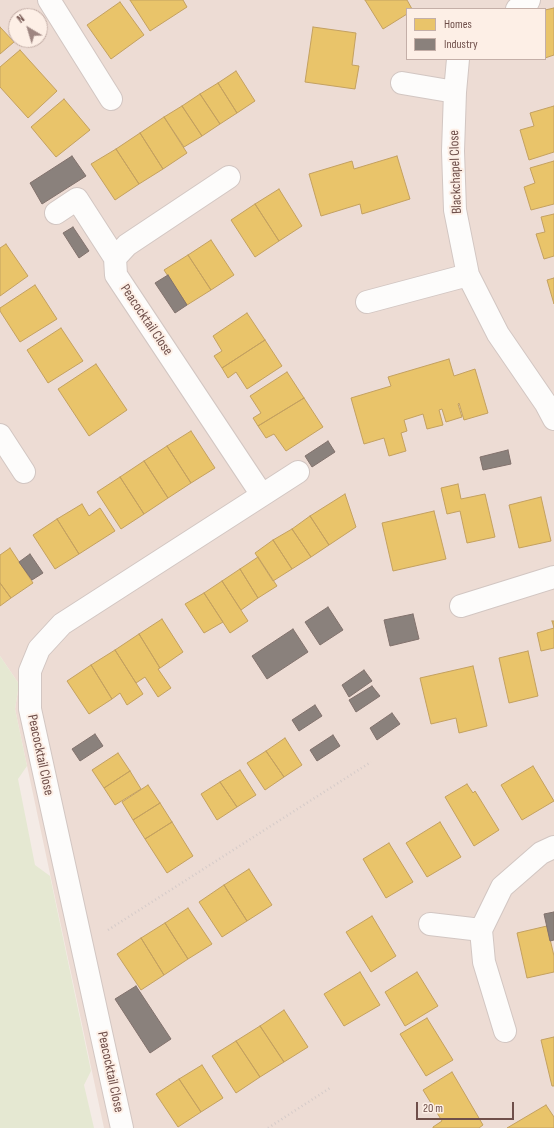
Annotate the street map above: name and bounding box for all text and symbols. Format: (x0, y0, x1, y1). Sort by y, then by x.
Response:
north arrow (8, 8, 48, 48)
legend (406, 8, 546, 60)
text: N (15, 12, 27, 26)
text: Homes (444, 17, 472, 32)
text: Industry (444, 37, 478, 52)
street label: Blackchapel Close (446, 130, 466, 214)
street label: Peacocktail Close (116, 281, 176, 359)
street label: Peacocktail Close (23, 713, 57, 797)
street label: Peacocktail Close (93, 1030, 127, 1114)
scale bar (418, 1094, 516, 1120)
text: 20 m (423, 1101, 443, 1116)

